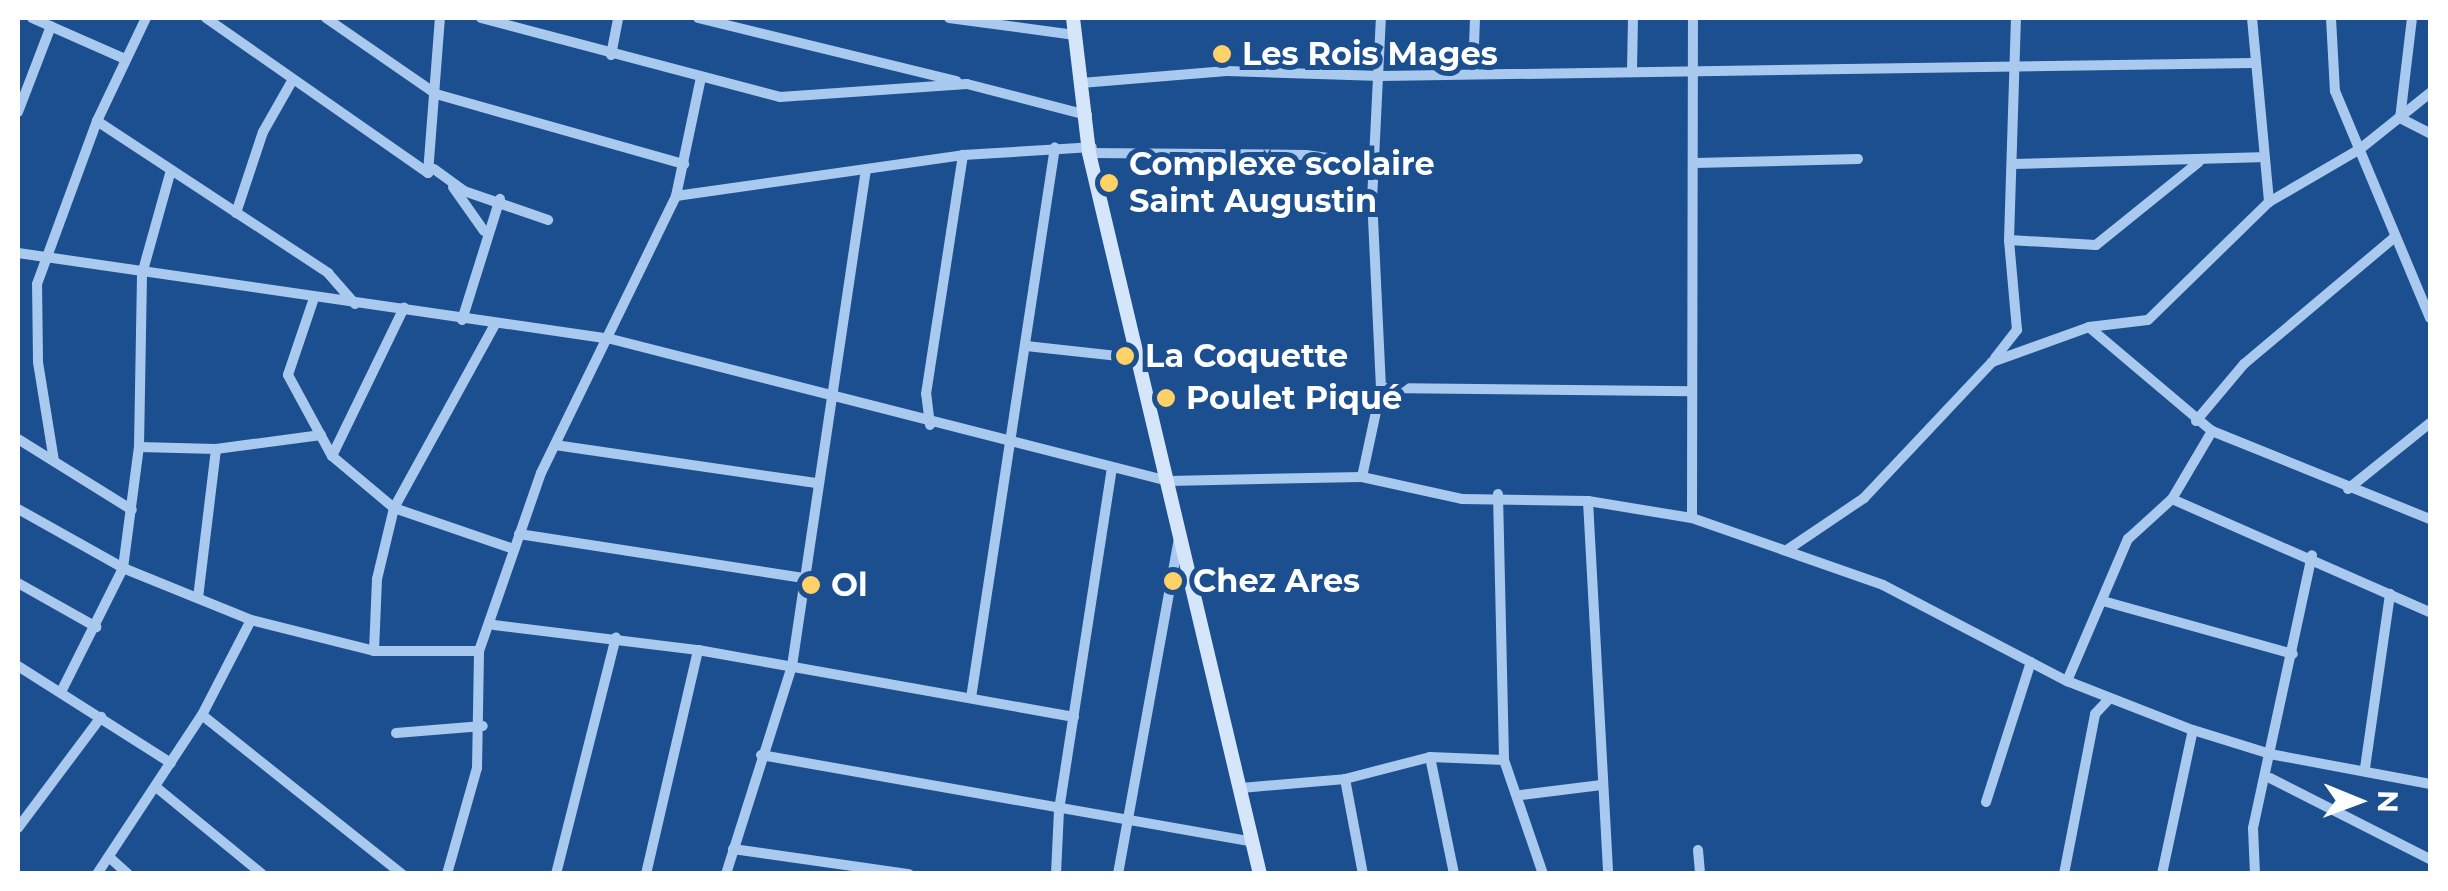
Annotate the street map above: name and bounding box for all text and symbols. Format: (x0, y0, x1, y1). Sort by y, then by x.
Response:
place label: Les Rois Mages (1242, 35, 1498, 73)
marker: Les Rois Mages (1211, 43, 1233, 65)
place label: Complexe scolaire Saint Augustin (1129, 146, 1435, 221)
marker: Complexe scolaire Saint Augustin (1098, 172, 1120, 194)
place label: La Coquette (1145, 337, 1348, 375)
marker: La Coquette (1114, 345, 1136, 367)
place label: Poulet Piqué (1186, 379, 1402, 417)
marker: Poulet Piqué (1155, 387, 1177, 409)
place label: Chez Ares (1193, 562, 1360, 600)
place label: Ol (831, 566, 868, 604)
marker: Chez Ares (1162, 570, 1184, 592)
marker: Ol (800, 574, 822, 596)
north arrow (2308, 751, 2408, 851)
text: N (2371, 790, 2405, 813)

